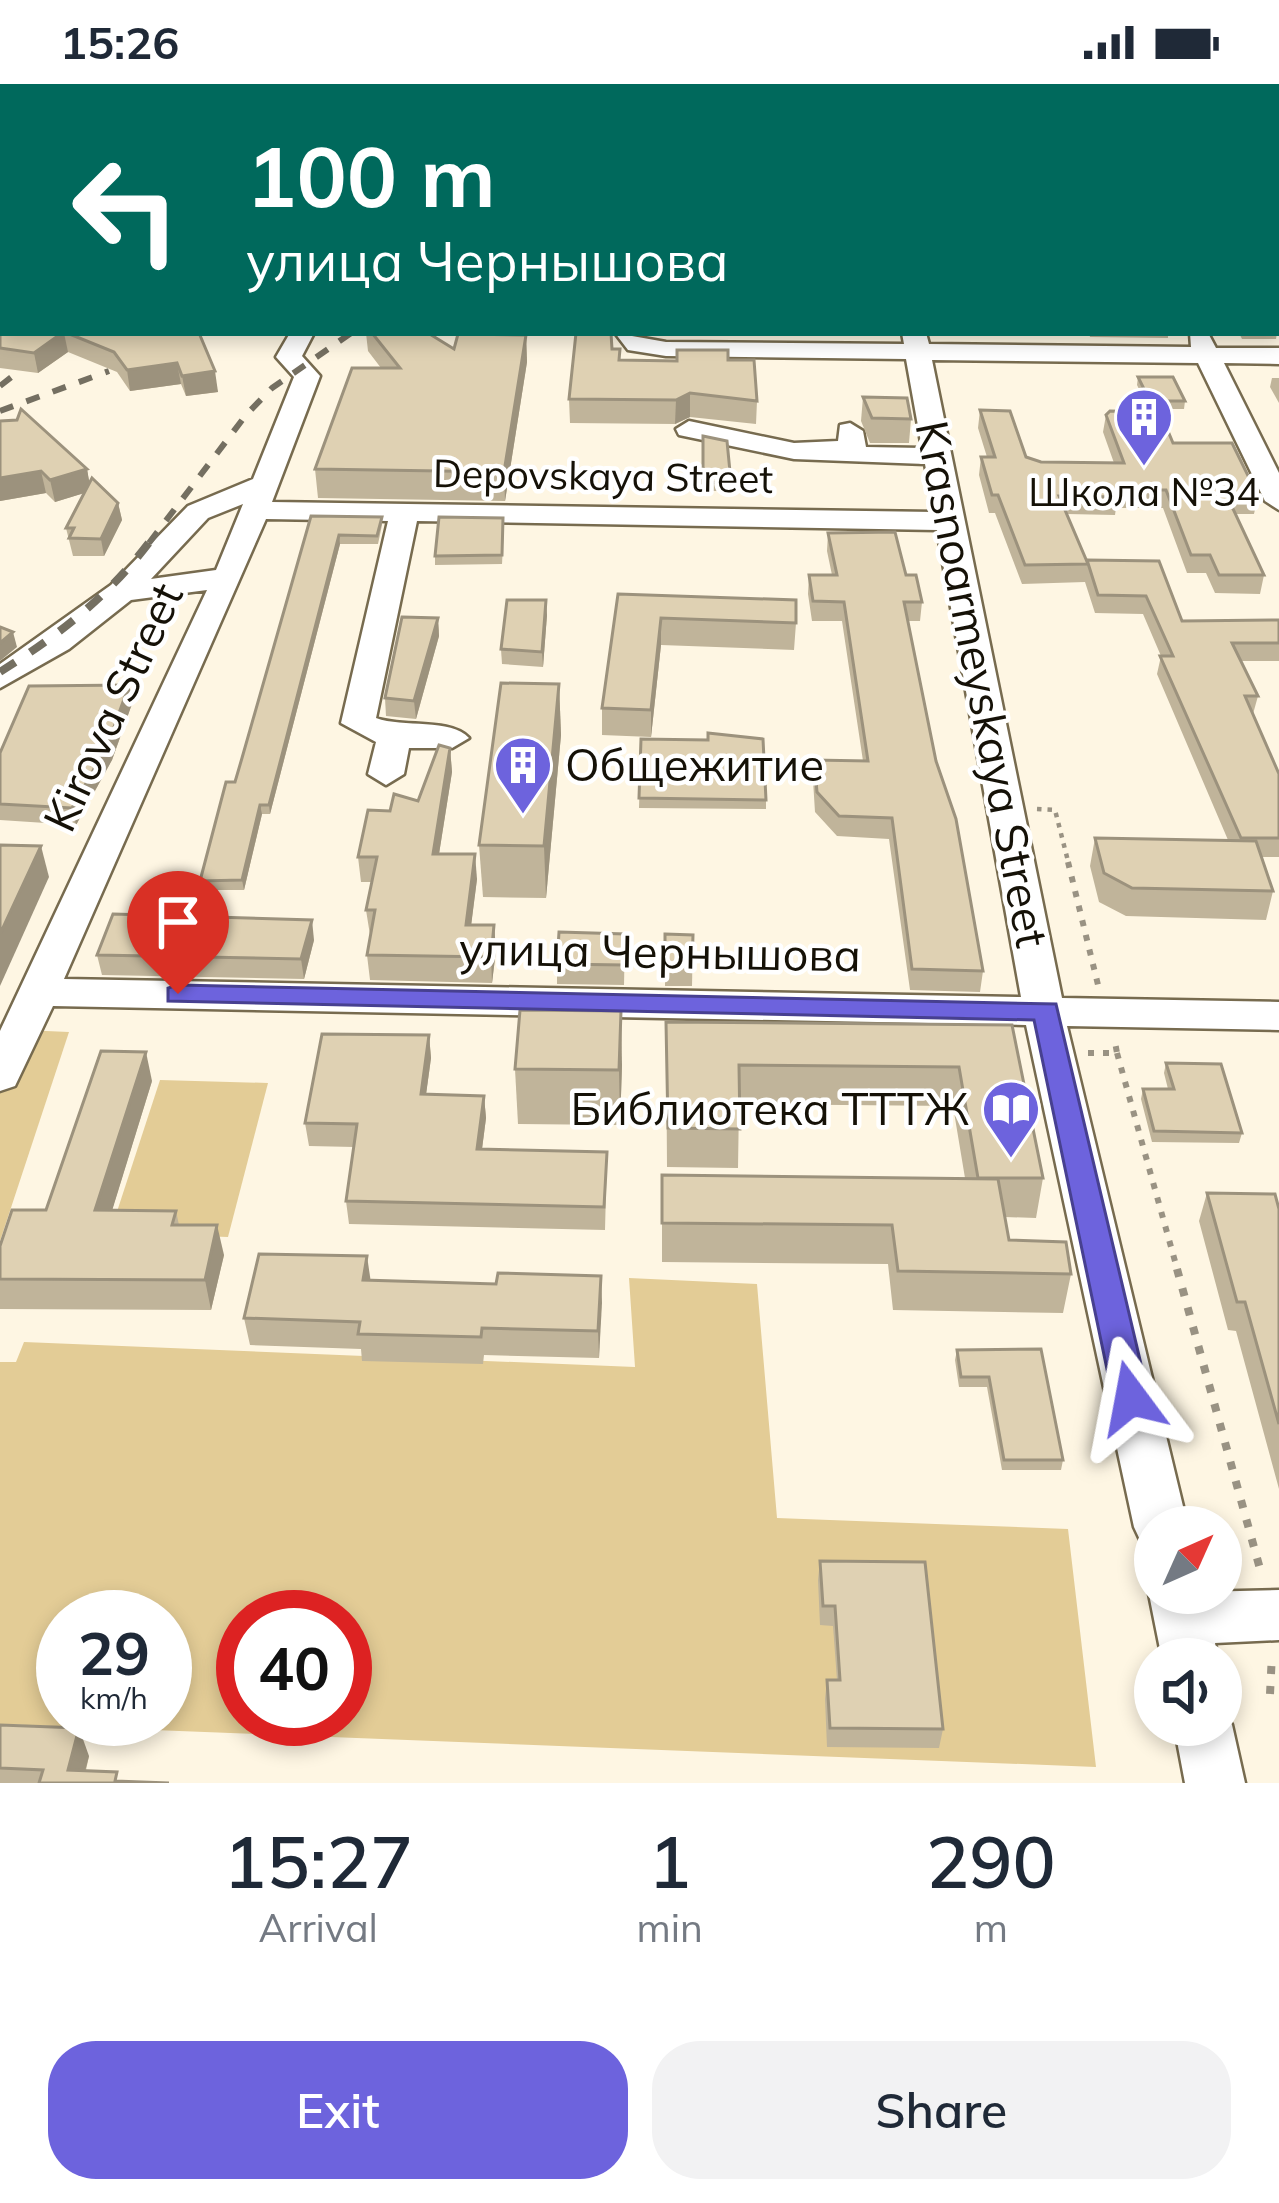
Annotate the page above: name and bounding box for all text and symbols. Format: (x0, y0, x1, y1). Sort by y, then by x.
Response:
text: 15:26 (60, 14, 179, 70)
text: 100 m (246, 123, 496, 228)
icon: left (48, 132, 204, 288)
text: улица Чернышова (246, 227, 729, 295)
building icon: Школа №34 (1113, 386, 1175, 468)
street label: Krasnoarmeyskaya Street (904, 416, 1062, 952)
street label: Depovskaya Street (432, 448, 774, 503)
place label: Школа №34 (1028, 467, 1260, 516)
street label: Kirova Street (30, 574, 194, 840)
building icon: Общежитие (492, 734, 554, 816)
place label: Общежитие (565, 736, 824, 792)
pin (127, 871, 229, 994)
icon: arrive (145, 889, 211, 955)
street label: улица Чернышова (458, 919, 862, 983)
library icon: Библиотека ТТТЖ (980, 1078, 1042, 1160)
place label: Библиотека ТТТЖ (571, 1080, 969, 1136)
position arrow (1068, 1335, 1194, 1461)
north arrow (1134, 1506, 1242, 1614)
map controls (1134, 1506, 1242, 1746)
speed limit sign: 40 (216, 1590, 372, 1746)
text: 29 (78, 1615, 150, 1690)
button: sound (1134, 1638, 1242, 1746)
text: km/h (80, 1679, 148, 1717)
text: 15:27 (223, 1816, 413, 1906)
text: 1 (648, 1816, 691, 1906)
text: 290 (926, 1816, 1056, 1906)
text: Arrival (259, 1903, 378, 1952)
text: min (636, 1903, 703, 1952)
text: m (974, 1903, 1008, 1952)
button: Exit (48, 2041, 628, 2179)
button: Share (652, 2041, 1231, 2179)

